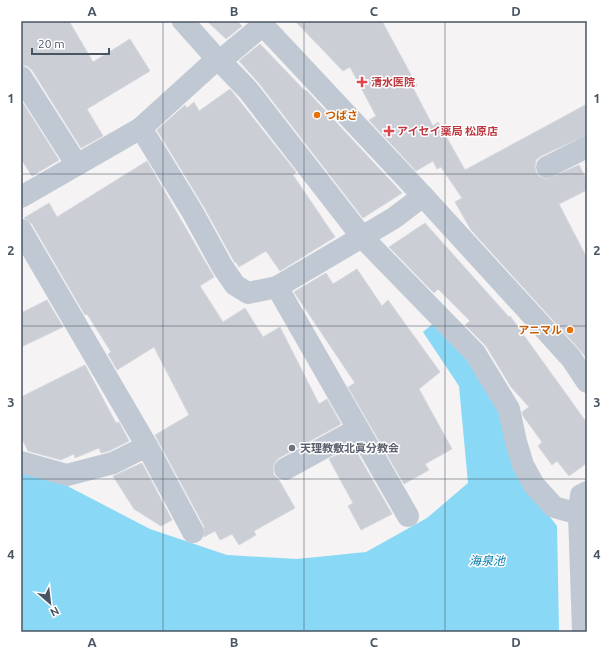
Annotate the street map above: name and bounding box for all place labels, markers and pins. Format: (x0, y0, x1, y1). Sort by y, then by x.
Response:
marker: 清水医院 (356, 76, 368, 88)
place label: 清水医院 (371, 76, 415, 88)
place label: つばさ (325, 109, 358, 121)
marker: つばさ (312, 110, 322, 120)
place label: アイセイ薬局 松原店 (397, 125, 498, 137)
marker: アイセイ薬局 松原店 (384, 126, 394, 136)
place label: アニマル (518, 324, 562, 336)
marker: アニマル (565, 325, 575, 335)
place label: 天理教敷北眞分教会 (300, 442, 399, 454)
marker: 天理教敷北眞分教会 (287, 443, 297, 453)

